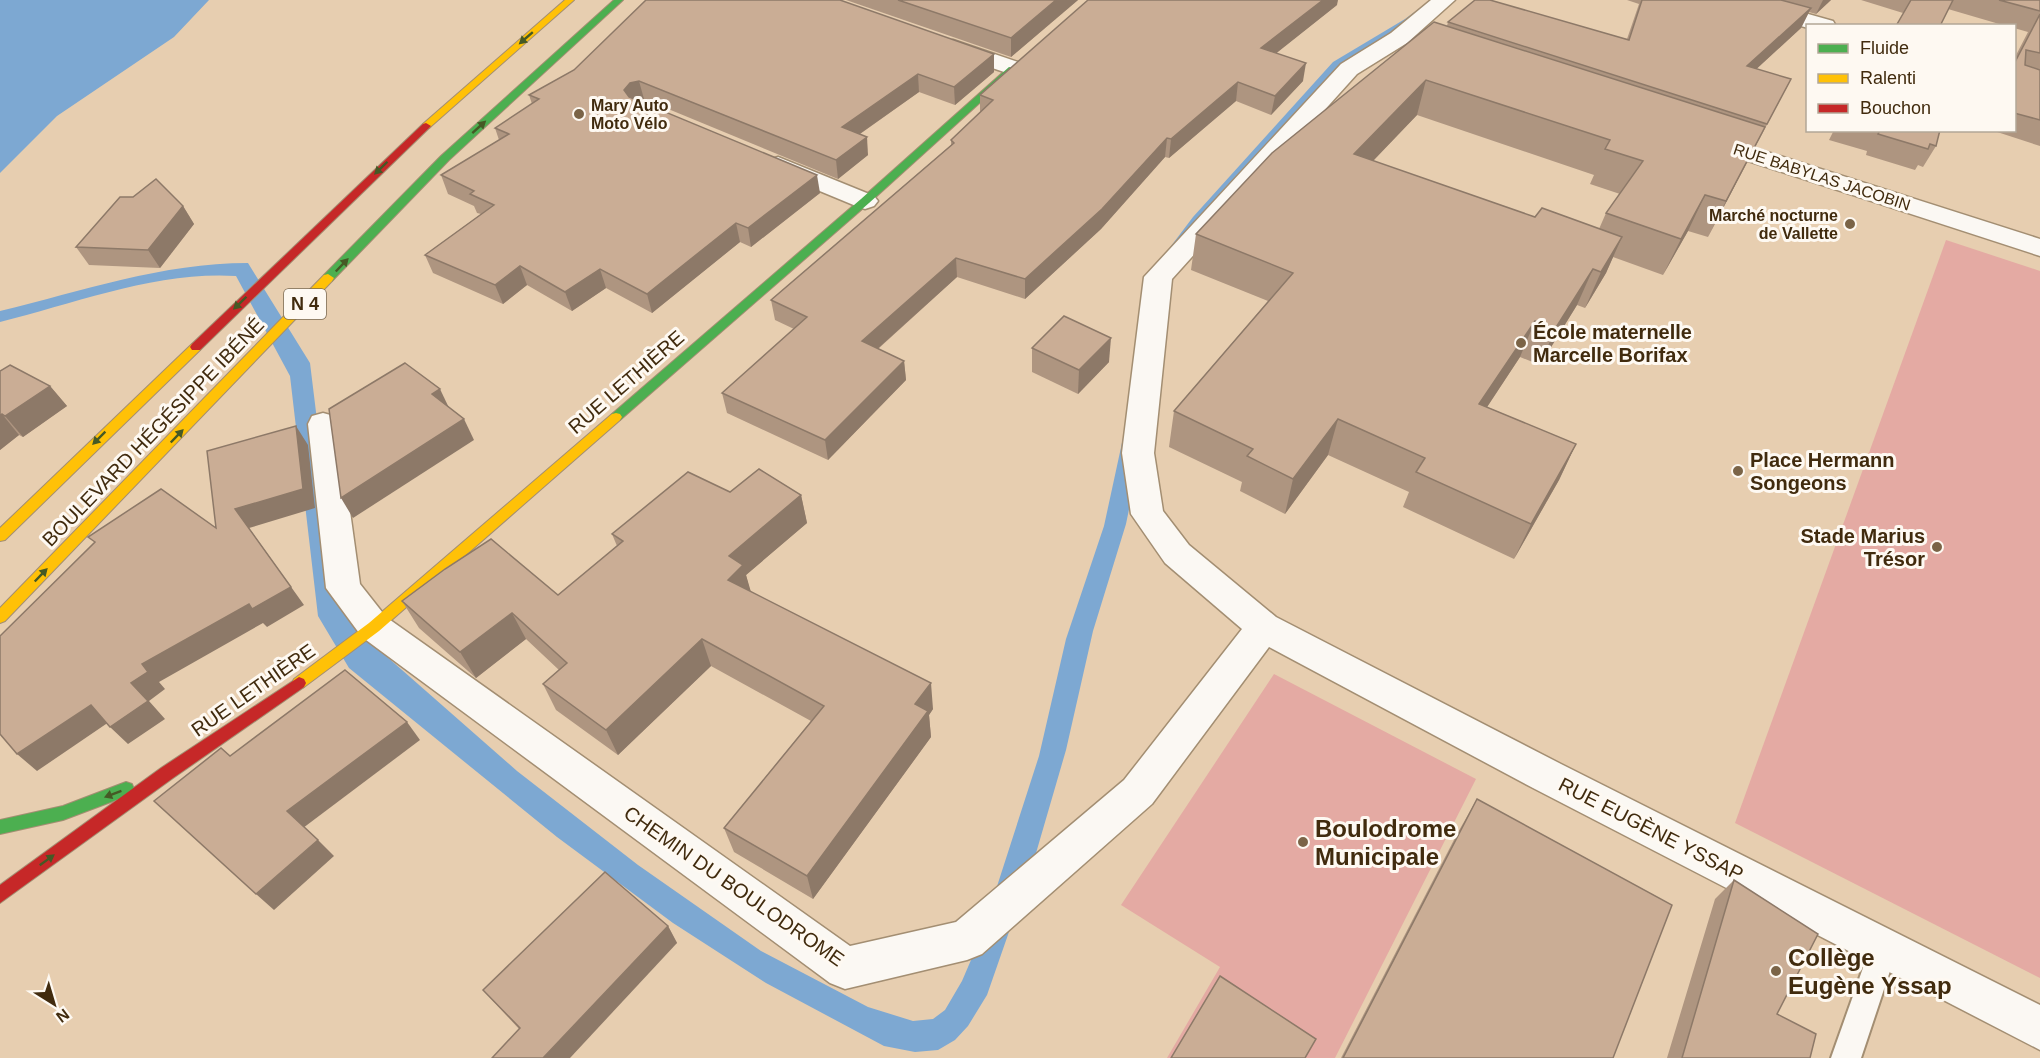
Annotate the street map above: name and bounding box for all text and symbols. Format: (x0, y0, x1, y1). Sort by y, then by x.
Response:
legend (1806, 24, 2016, 132)
one-way arrow (519, 31, 534, 44)
text: Fluide (1860, 38, 1909, 58)
text: Ralenti (1860, 68, 1916, 88)
place label: Mary Auto Moto Vélo (591, 97, 669, 132)
text: Bouchon (1860, 98, 1931, 118)
marker: Mary Auto Moto Vélo (572, 107, 586, 121)
one-way arrow (472, 120, 487, 134)
street label: RUE BABYLAS JACOBIN (1731, 140, 1913, 214)
one-way arrow (374, 161, 388, 175)
place label: Marché nocturne de Vallette (1709, 207, 1838, 242)
marker: Marché nocturne de Vallette (1843, 217, 1857, 231)
one-way arrow (335, 258, 349, 273)
road number: N 4 (284, 289, 326, 319)
one-way arrow (233, 296, 248, 309)
street label: BOULEVARD HÉGÉSIPPE IBÉNÉ (38, 313, 268, 551)
place label: École maternelle Marcelle Borifax (1533, 321, 1692, 366)
street label: RUE LETHIÈRE (564, 326, 688, 438)
marker: École maternelle Marcelle Borifax (1514, 336, 1528, 350)
one-way arrow (170, 428, 184, 443)
one-way arrow (92, 431, 107, 445)
place label: Place Hermann Songeons (1750, 449, 1895, 494)
marker: Place Hermann Songeons (1731, 464, 1745, 478)
place label: Stade Marius Trésor (1801, 525, 1925, 570)
marker: Stade Marius Trésor (1930, 540, 1944, 554)
one-way arrow (34, 568, 48, 583)
street label: RUE LETHIÈRE (187, 639, 319, 741)
street label: RUE EUGÈNE YSSAP (1555, 773, 1747, 885)
one-way arrow (103, 789, 121, 799)
street label: CHEMIN DU BOULODROME (620, 801, 848, 971)
place label: Boulodrome Municipale (1315, 815, 1456, 870)
marker: Boulodrome Municipale (1296, 835, 1310, 849)
one-way arrow (40, 855, 55, 867)
place label: Collège Eugène Yssap (1788, 944, 1952, 999)
marker: Collège Eugène Yssap (1769, 964, 1783, 978)
north arrow (24, 974, 84, 1034)
text: N (53, 1005, 72, 1026)

